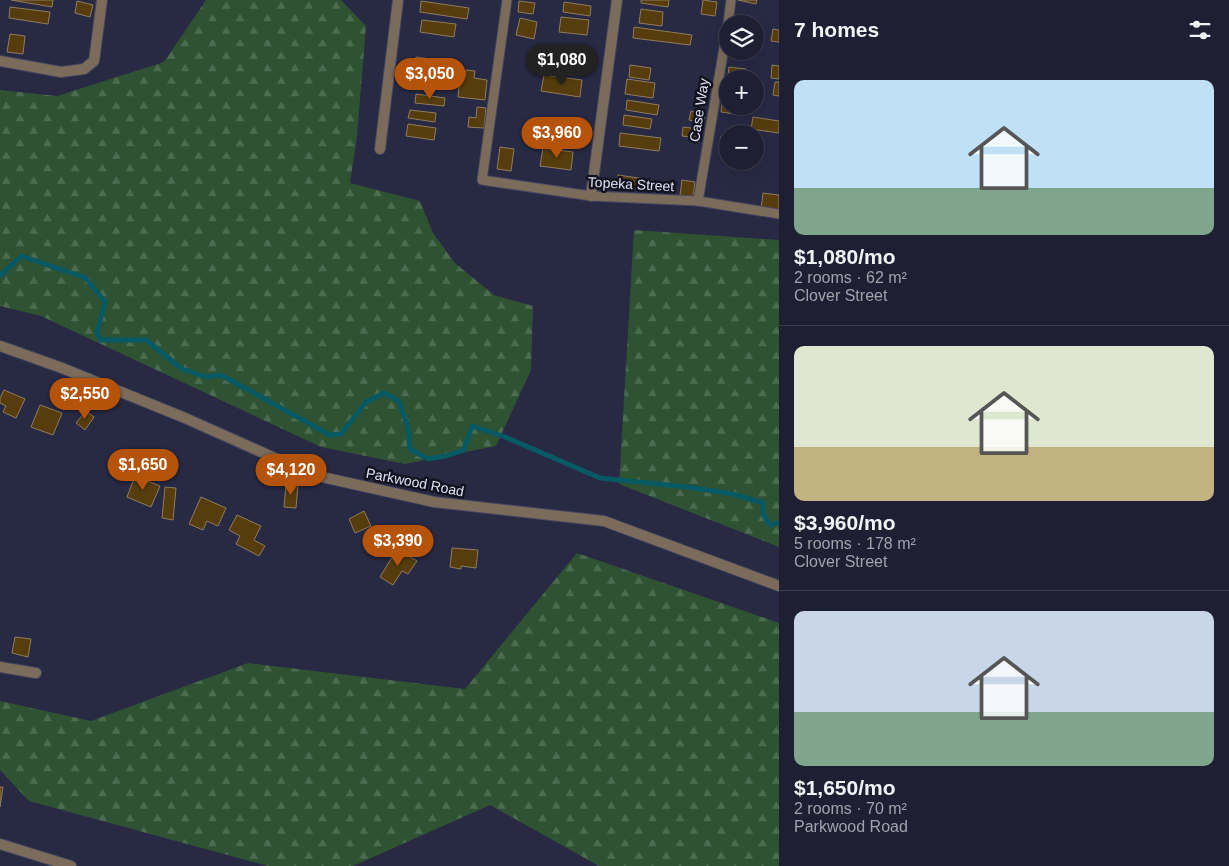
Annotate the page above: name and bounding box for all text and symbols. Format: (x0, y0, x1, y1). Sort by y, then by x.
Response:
map controls (719, 15, 764, 170)
button: layers (719, 15, 764, 60)
icon: filters (1186, 16, 1214, 44)
text: 7 homes (794, 18, 879, 41)
pin: $1,080 (521, 44, 603, 86)
text: $1,080 (538, 51, 586, 68)
pin: $3,050 (389, 58, 471, 100)
text: $3,050 (406, 65, 454, 82)
button: + (719, 70, 764, 115)
street label: Case Way (686, 77, 712, 143)
icon: home (959, 113, 1049, 203)
pin: $3,960 (516, 116, 598, 159)
text: $3,960 (533, 124, 581, 141)
button: − (719, 125, 764, 170)
street label: Topeka Street (587, 174, 675, 194)
text: $1,080/mo (794, 245, 896, 268)
text: 2 rooms · 62 m² (794, 269, 907, 286)
text: Clover Street (794, 287, 887, 304)
pin: $2,550 (44, 378, 126, 420)
icon: home (959, 378, 1049, 468)
text: $2,550 (61, 385, 109, 402)
pin: $1,650 (102, 448, 184, 491)
pin: $4,120 (250, 454, 332, 496)
text: $1,650 (119, 456, 167, 473)
text: $4,120 (267, 461, 315, 478)
street label: Parkwood Road (365, 465, 465, 499)
text: $3,960/mo (794, 511, 896, 534)
pin: $3,390 (357, 524, 439, 567)
text: $3,390 (374, 532, 422, 549)
text: 5 rooms · 178 m² (794, 535, 916, 552)
text: Clover Street (794, 553, 887, 570)
icon: home (959, 643, 1049, 733)
text: $1,650/mo (794, 776, 896, 799)
text: 2 rooms · 70 m² (794, 800, 907, 817)
text: Parkwood Road (794, 818, 908, 835)

